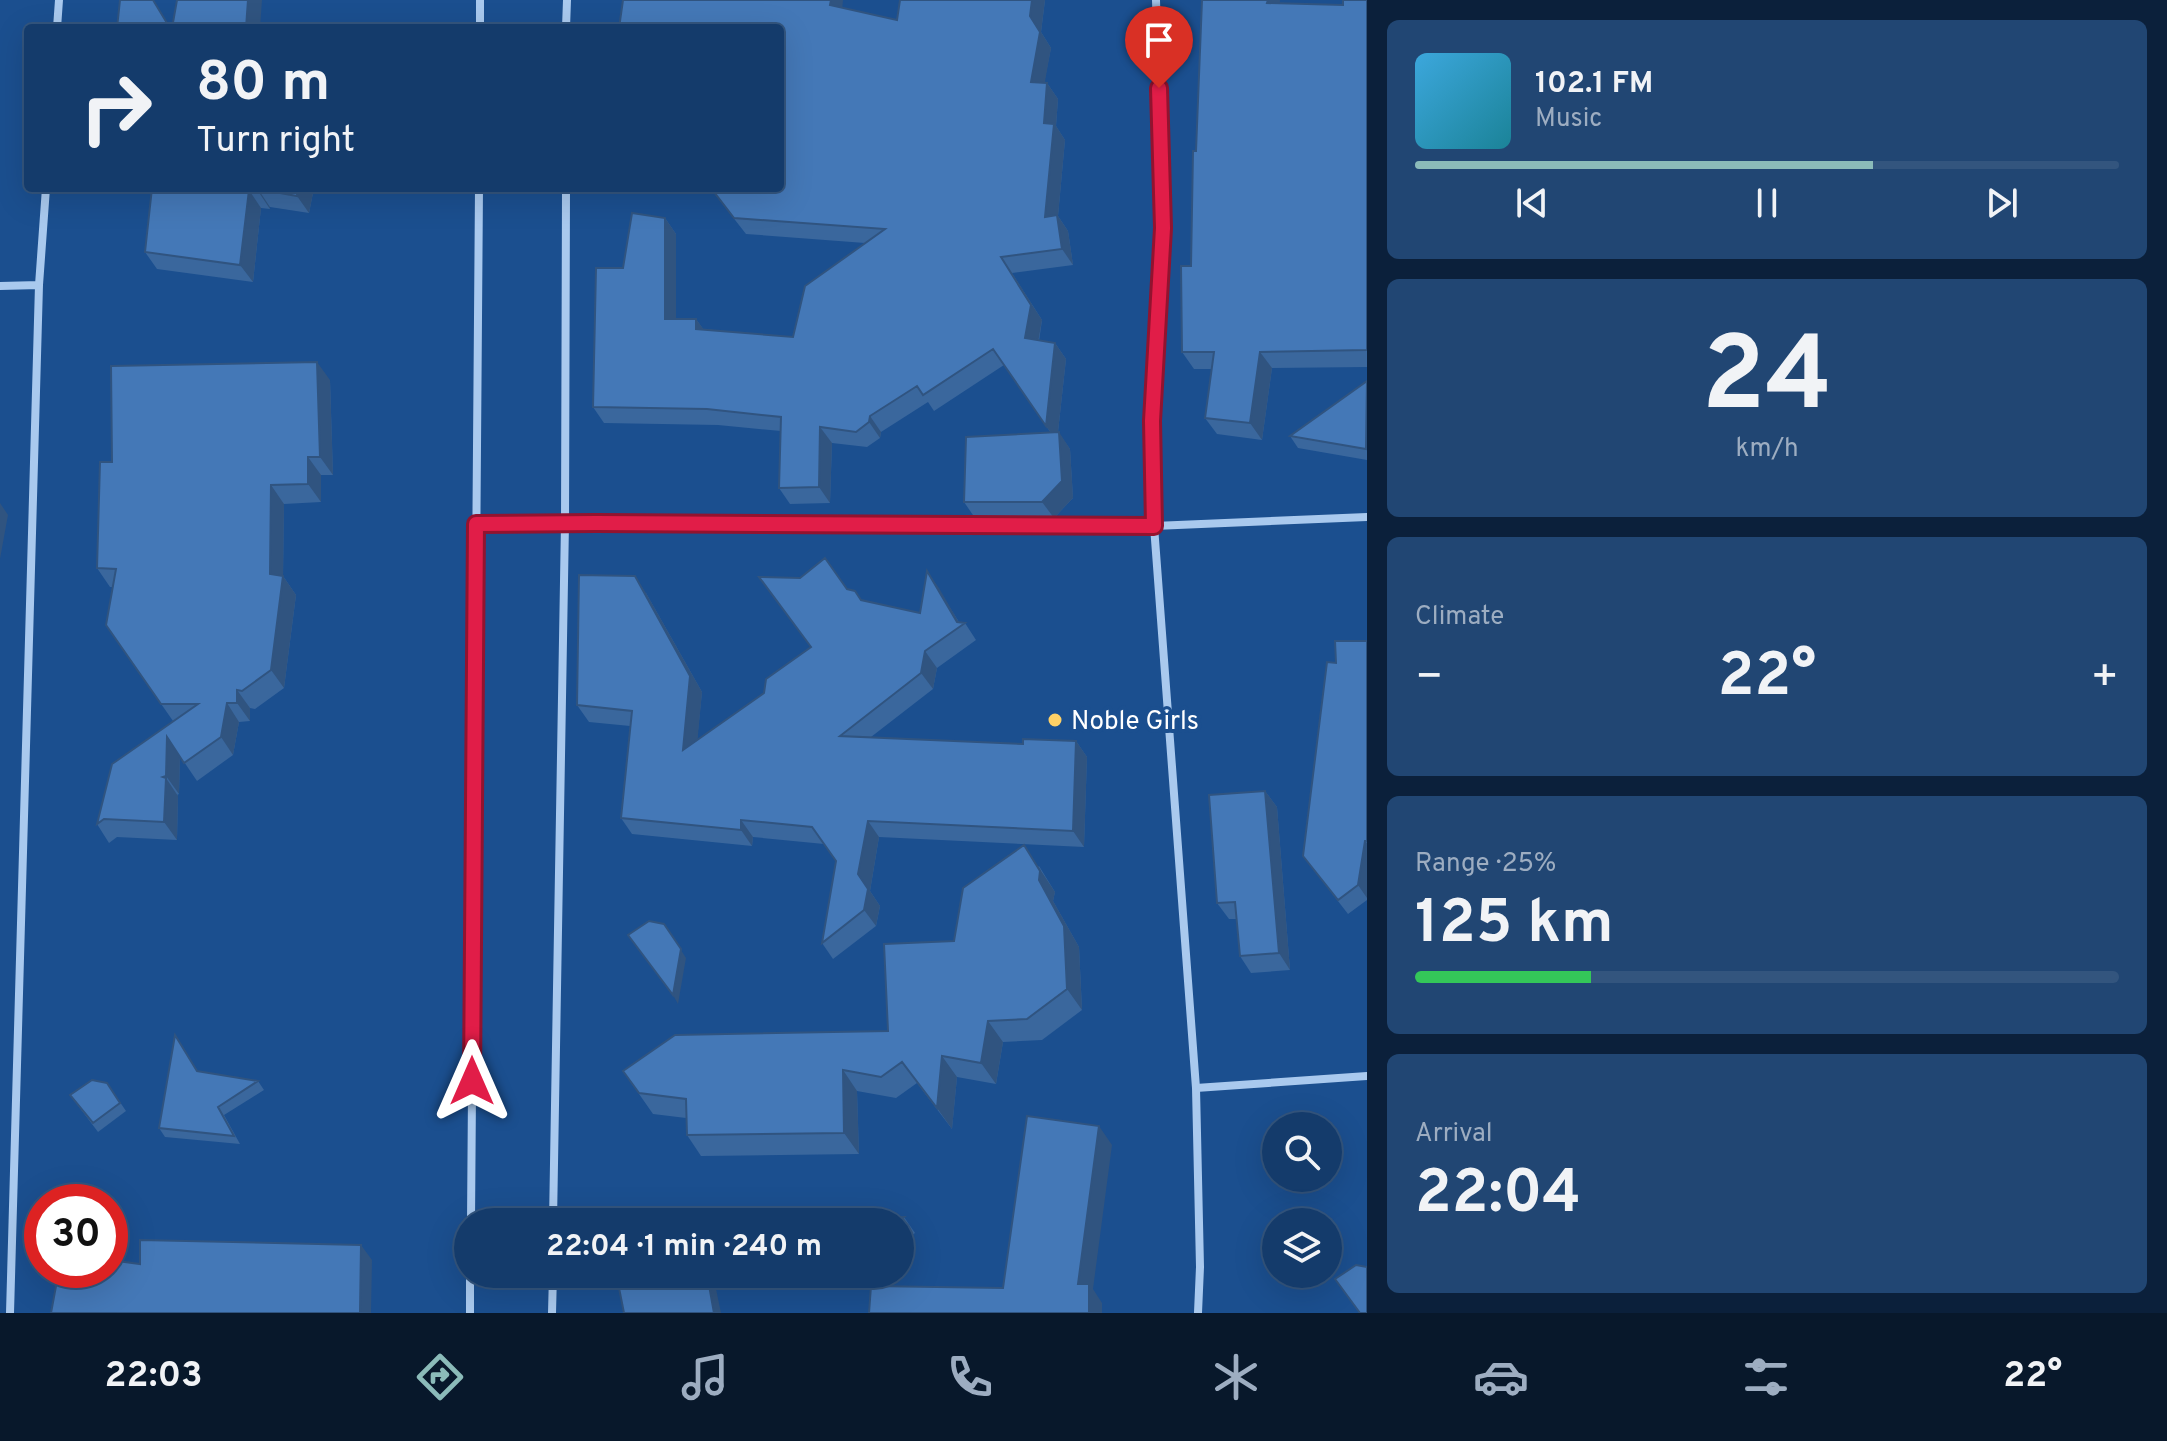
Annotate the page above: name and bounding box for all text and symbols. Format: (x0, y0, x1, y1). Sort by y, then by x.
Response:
pin (1125, 6, 1193, 88)
icon: arrive (1137, 18, 1181, 62)
text: 80 m (196, 50, 330, 120)
icon: right (64, 56, 168, 160)
text: 102.1 FM (1535, 66, 1653, 103)
text: Music (1535, 103, 1602, 136)
text: Turn right (196, 119, 355, 165)
icon: previous (1510, 181, 1554, 225)
icon: pause (1745, 181, 1789, 225)
icon: next (1980, 181, 2024, 225)
text: 24 (1702, 315, 1832, 447)
text: km/h (1735, 433, 1799, 466)
text: Climate (1415, 601, 1504, 634)
text: 22° (1718, 641, 1816, 717)
text: − (1415, 651, 1443, 707)
text: + (2091, 651, 2119, 707)
place label: Noble Girls (1071, 706, 1199, 739)
marker: Noble Girls (1046, 711, 1064, 729)
text: Range · 25% (1415, 848, 1556, 881)
text: 125 km (1415, 888, 1614, 964)
position arrow (430, 1039, 514, 1123)
map controls (1262, 1112, 1342, 1288)
button: search (1262, 1112, 1342, 1192)
text: Arrival (1415, 1118, 1493, 1151)
text: 22:04 (1415, 1158, 1581, 1234)
speed limit sign: 30 (24, 1184, 128, 1288)
button: layers (1262, 1208, 1342, 1288)
text: 22:04 · 1 min · 240 m (546, 1229, 822, 1266)
icon: directions (412, 1349, 468, 1405)
icon: music (677, 1349, 733, 1405)
icon: phone (942, 1349, 998, 1405)
icon: climate (1208, 1349, 1264, 1405)
icon: car (1473, 1349, 1529, 1405)
icon: filters (1738, 1349, 1794, 1405)
text: 22:03 (105, 1354, 203, 1400)
text: 22° (2003, 1354, 2062, 1400)

